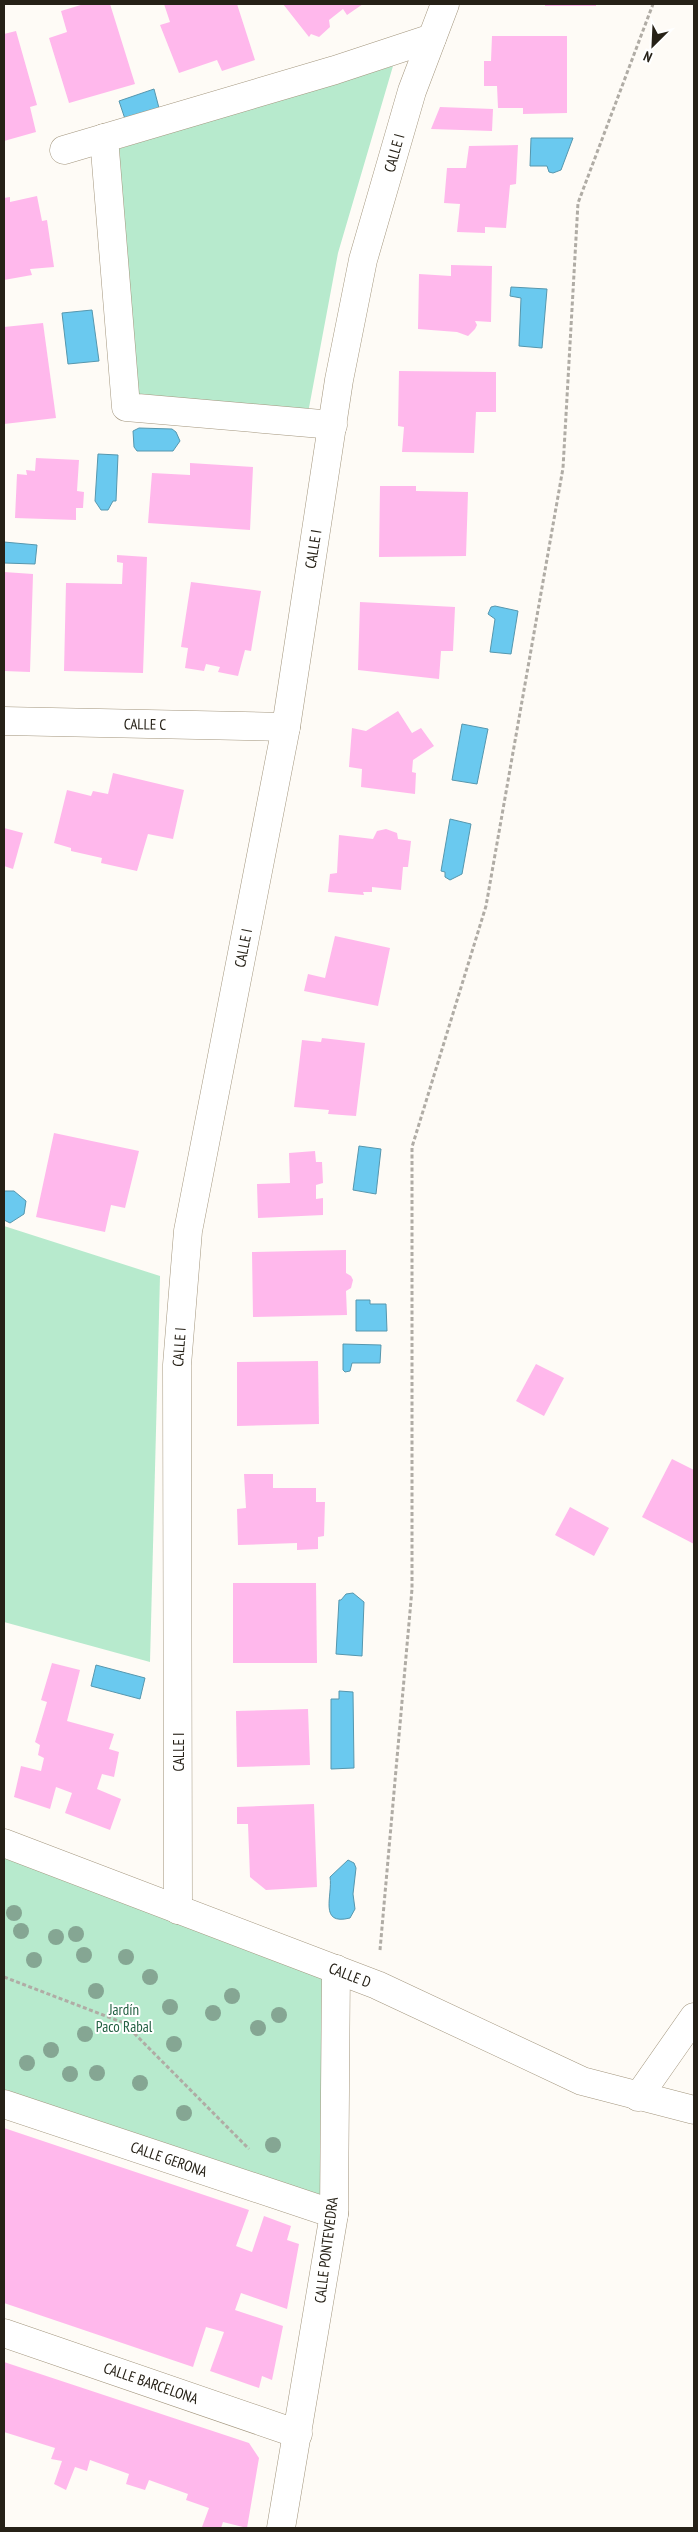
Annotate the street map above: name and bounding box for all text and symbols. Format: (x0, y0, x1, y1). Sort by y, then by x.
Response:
north arrow (628, 20, 678, 70)
text: N (641, 47, 655, 67)
street label: CALLE I (379, 132, 409, 174)
street label: CALLE I (301, 528, 325, 570)
street label: CALLE C (124, 714, 167, 734)
street label: CALLE I (230, 927, 256, 969)
street label: CALLE I (168, 1327, 190, 1367)
street label: CALLE I (169, 1732, 188, 1772)
street label: CALLE D (326, 1958, 374, 1992)
park label: Jardín Paco Rabal (96, 2000, 153, 2036)
street label: CALLE GERONA (128, 2137, 211, 2181)
street label: CALLE PONTEVEDRA (310, 2195, 342, 2304)
street label: CALLE BARCELONA (101, 2358, 202, 2408)

